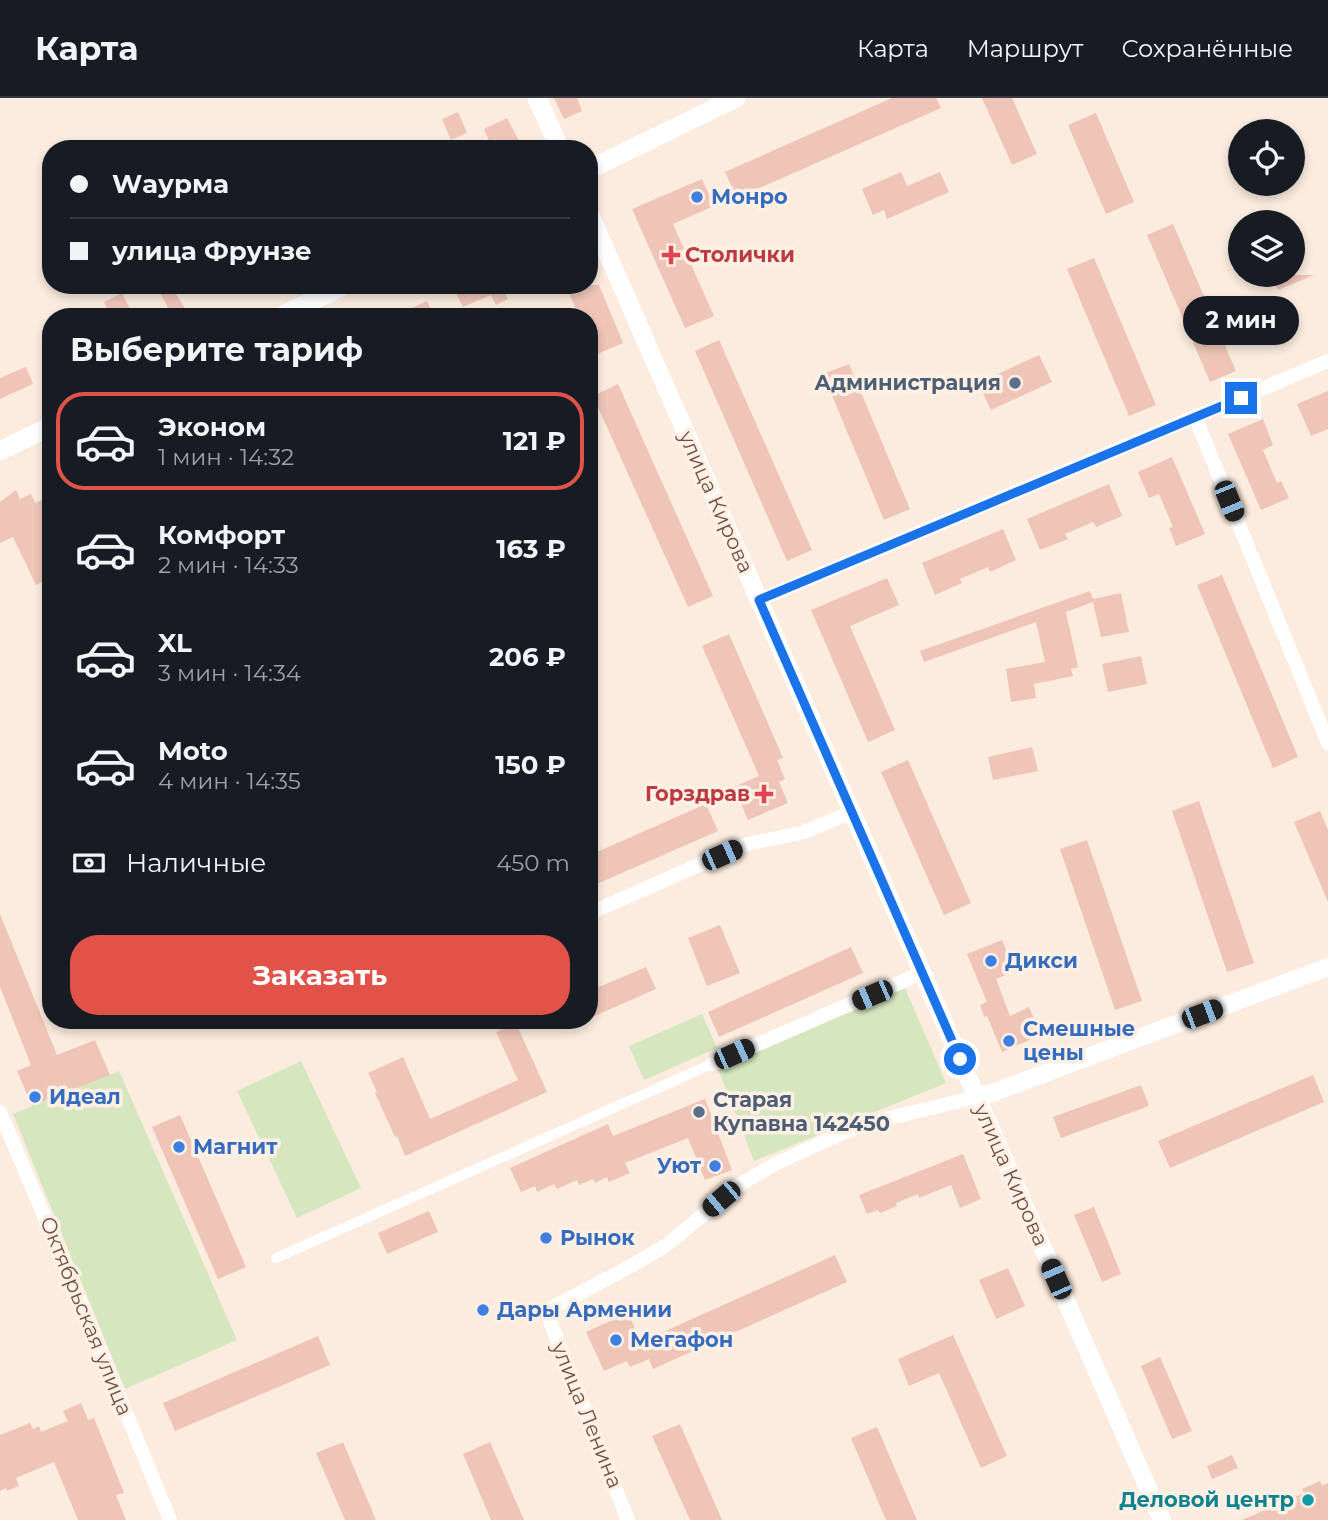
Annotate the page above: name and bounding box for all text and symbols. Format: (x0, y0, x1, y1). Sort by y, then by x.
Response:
text: Карта (35, 28, 138, 68)
text: Карта (857, 34, 929, 63)
text: Маршрут (967, 34, 1083, 63)
text: Сохранённые (1121, 34, 1293, 63)
map controls (1228, 119, 1305, 287)
button: locate (1228, 119, 1305, 196)
text: Wаурма (112, 168, 229, 200)
place label: Монро (711, 184, 788, 209)
marker: Монро (689, 189, 705, 205)
button: layers (1228, 210, 1305, 287)
text: улица Фрунзе (112, 235, 312, 267)
place label: Столички (685, 242, 795, 267)
marker: Столички (663, 247, 679, 263)
callout: 2 мин (1183, 296, 1299, 345)
text: 2 мин (1205, 306, 1277, 334)
text: Выберите тариф (70, 330, 363, 369)
place label: Администрация (814, 370, 1001, 395)
marker: Администрация (1007, 375, 1023, 391)
route end (1225, 382, 1257, 414)
icon: car (74, 410, 137, 473)
text: Эконом (158, 411, 266, 443)
text: 121 ₽ (503, 425, 566, 457)
street label: улица Кирова (674, 426, 759, 577)
text: 1 мин · 14:32 (158, 443, 294, 471)
car (1212, 478, 1247, 524)
icon: car (74, 518, 137, 581)
text: Комфорт (158, 519, 285, 551)
text: 163 ₽ (496, 533, 566, 565)
text: 2 мин · 14:33 (158, 551, 299, 579)
icon: car (74, 626, 137, 689)
text: XL (158, 627, 192, 659)
text: 206 ₽ (489, 641, 566, 673)
text: 3 мин · 14:34 (158, 659, 301, 687)
icon: car (74, 734, 137, 797)
text: Moto (158, 735, 228, 767)
text: 150 ₽ (495, 749, 566, 781)
text: 4 мин · 14:35 (158, 767, 301, 795)
place label: Горздрав (645, 781, 750, 806)
marker: Горздрав (756, 786, 772, 802)
car (699, 837, 746, 873)
icon: cash (70, 844, 108, 882)
text: Наличные (126, 847, 266, 879)
text: 450 m (496, 849, 570, 877)
button: Заказать (70, 935, 570, 1015)
place label: Дикси (1005, 948, 1078, 973)
marker: Дикси (983, 953, 999, 969)
car (849, 977, 896, 1013)
car (1179, 997, 1226, 1031)
place label: Смешные цены (1023, 1016, 1135, 1065)
marker: Смешные цены (1001, 1033, 1017, 1049)
car (711, 1036, 758, 1072)
route start (944, 1043, 976, 1075)
place label: Идеал (49, 1084, 121, 1109)
place label: Старая Купавна 142450 (713, 1087, 890, 1136)
marker: Идеал (27, 1089, 43, 1105)
street label: улица Кирова (969, 1099, 1054, 1250)
marker: Старая Купавна 142450 (691, 1104, 707, 1120)
place label: Магнит (193, 1134, 278, 1159)
marker: Магнит (171, 1139, 187, 1155)
place label: Уют (657, 1153, 702, 1178)
marker: Уют (707, 1158, 723, 1174)
car (699, 1177, 744, 1221)
street label: Октябрьская улица (35, 1213, 138, 1419)
place label: Рынок (560, 1225, 635, 1250)
marker: Рынок (538, 1230, 554, 1246)
car (1038, 1256, 1075, 1302)
place label: Дары Армении (497, 1297, 672, 1322)
marker: Дары Армении (475, 1302, 491, 1318)
place label: Мегафон (630, 1327, 733, 1352)
marker: Мегафон (608, 1332, 624, 1348)
street label: улица Ленина (546, 1337, 628, 1492)
place label: Деловой центр (1119, 1487, 1294, 1512)
marker: Деловой центр (1300, 1492, 1316, 1508)

